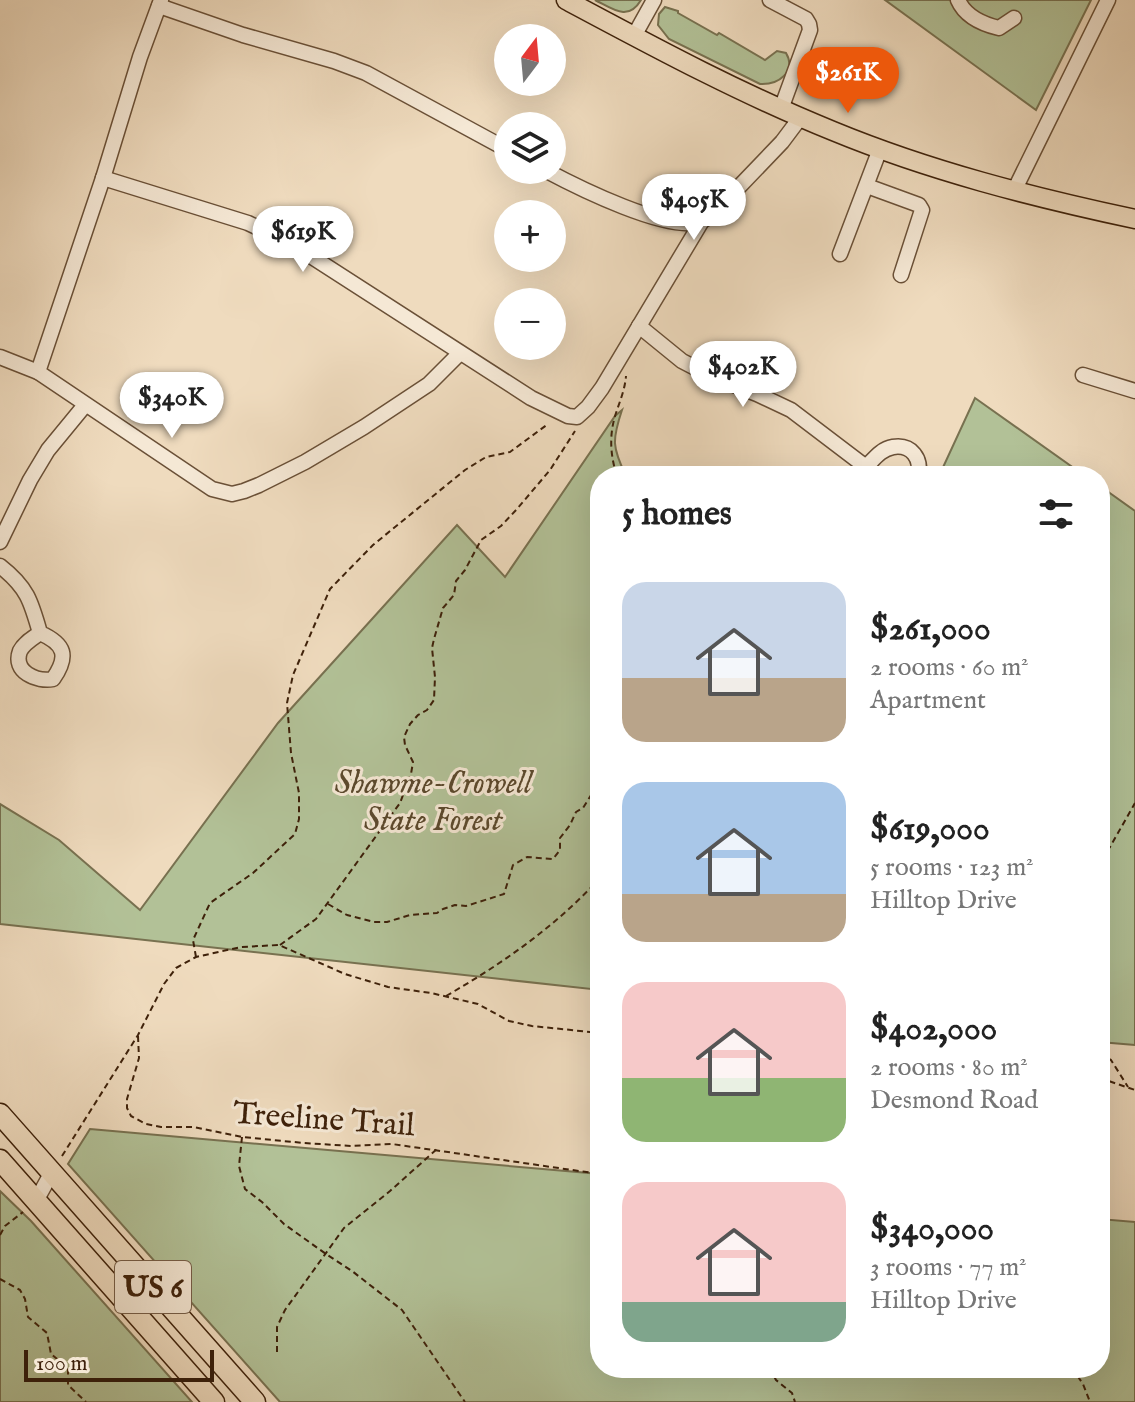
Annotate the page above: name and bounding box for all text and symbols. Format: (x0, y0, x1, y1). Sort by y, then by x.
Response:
north arrow (494, 24, 566, 96)
map controls (494, 24, 566, 360)
pin: $261K (792, 47, 904, 115)
text: $261K (815, 56, 881, 89)
button: layers (494, 112, 566, 184)
pin: $405K (638, 174, 750, 242)
text: $405K (660, 183, 728, 216)
button: + (494, 200, 566, 272)
pin: $619K (247, 206, 359, 274)
text: $619K (270, 215, 336, 248)
button: − (494, 288, 566, 360)
pin: $402K (687, 341, 799, 409)
text: $402K (708, 350, 778, 383)
pin: $340K (116, 372, 228, 440)
text: $340K (138, 381, 206, 414)
icon: filters (1034, 492, 1078, 536)
text: 5 homes (622, 493, 732, 536)
text: $261,000 (870, 608, 991, 651)
icon: home (686, 614, 782, 710)
text: 2 rooms · 60 m² (870, 651, 1029, 684)
text: Apartment (870, 684, 986, 717)
park label: Shawme-Crowell State Forest (334, 764, 534, 842)
text: $619,000 (870, 808, 990, 851)
icon: home (686, 814, 782, 910)
text: 5 rooms · 123 m² (870, 851, 1034, 884)
text: Hilltop Drive (870, 884, 1017, 917)
text: $402,000 (870, 1008, 997, 1051)
icon: home (686, 1014, 782, 1110)
text: 2 rooms · 80 m² (870, 1051, 1028, 1084)
text: Desmond Road (870, 1084, 1038, 1117)
street label: Treeline Trail (232, 1094, 416, 1147)
text: $340,000 (870, 1208, 994, 1251)
icon: home (686, 1214, 782, 1310)
text: 3 rooms · 77 m² (870, 1251, 1027, 1284)
road number: US 6 (115, 1261, 191, 1313)
text: Hilltop Drive (870, 1284, 1017, 1317)
scale bar (24, 1346, 214, 1382)
text: 100 m (36, 1350, 88, 1378)

